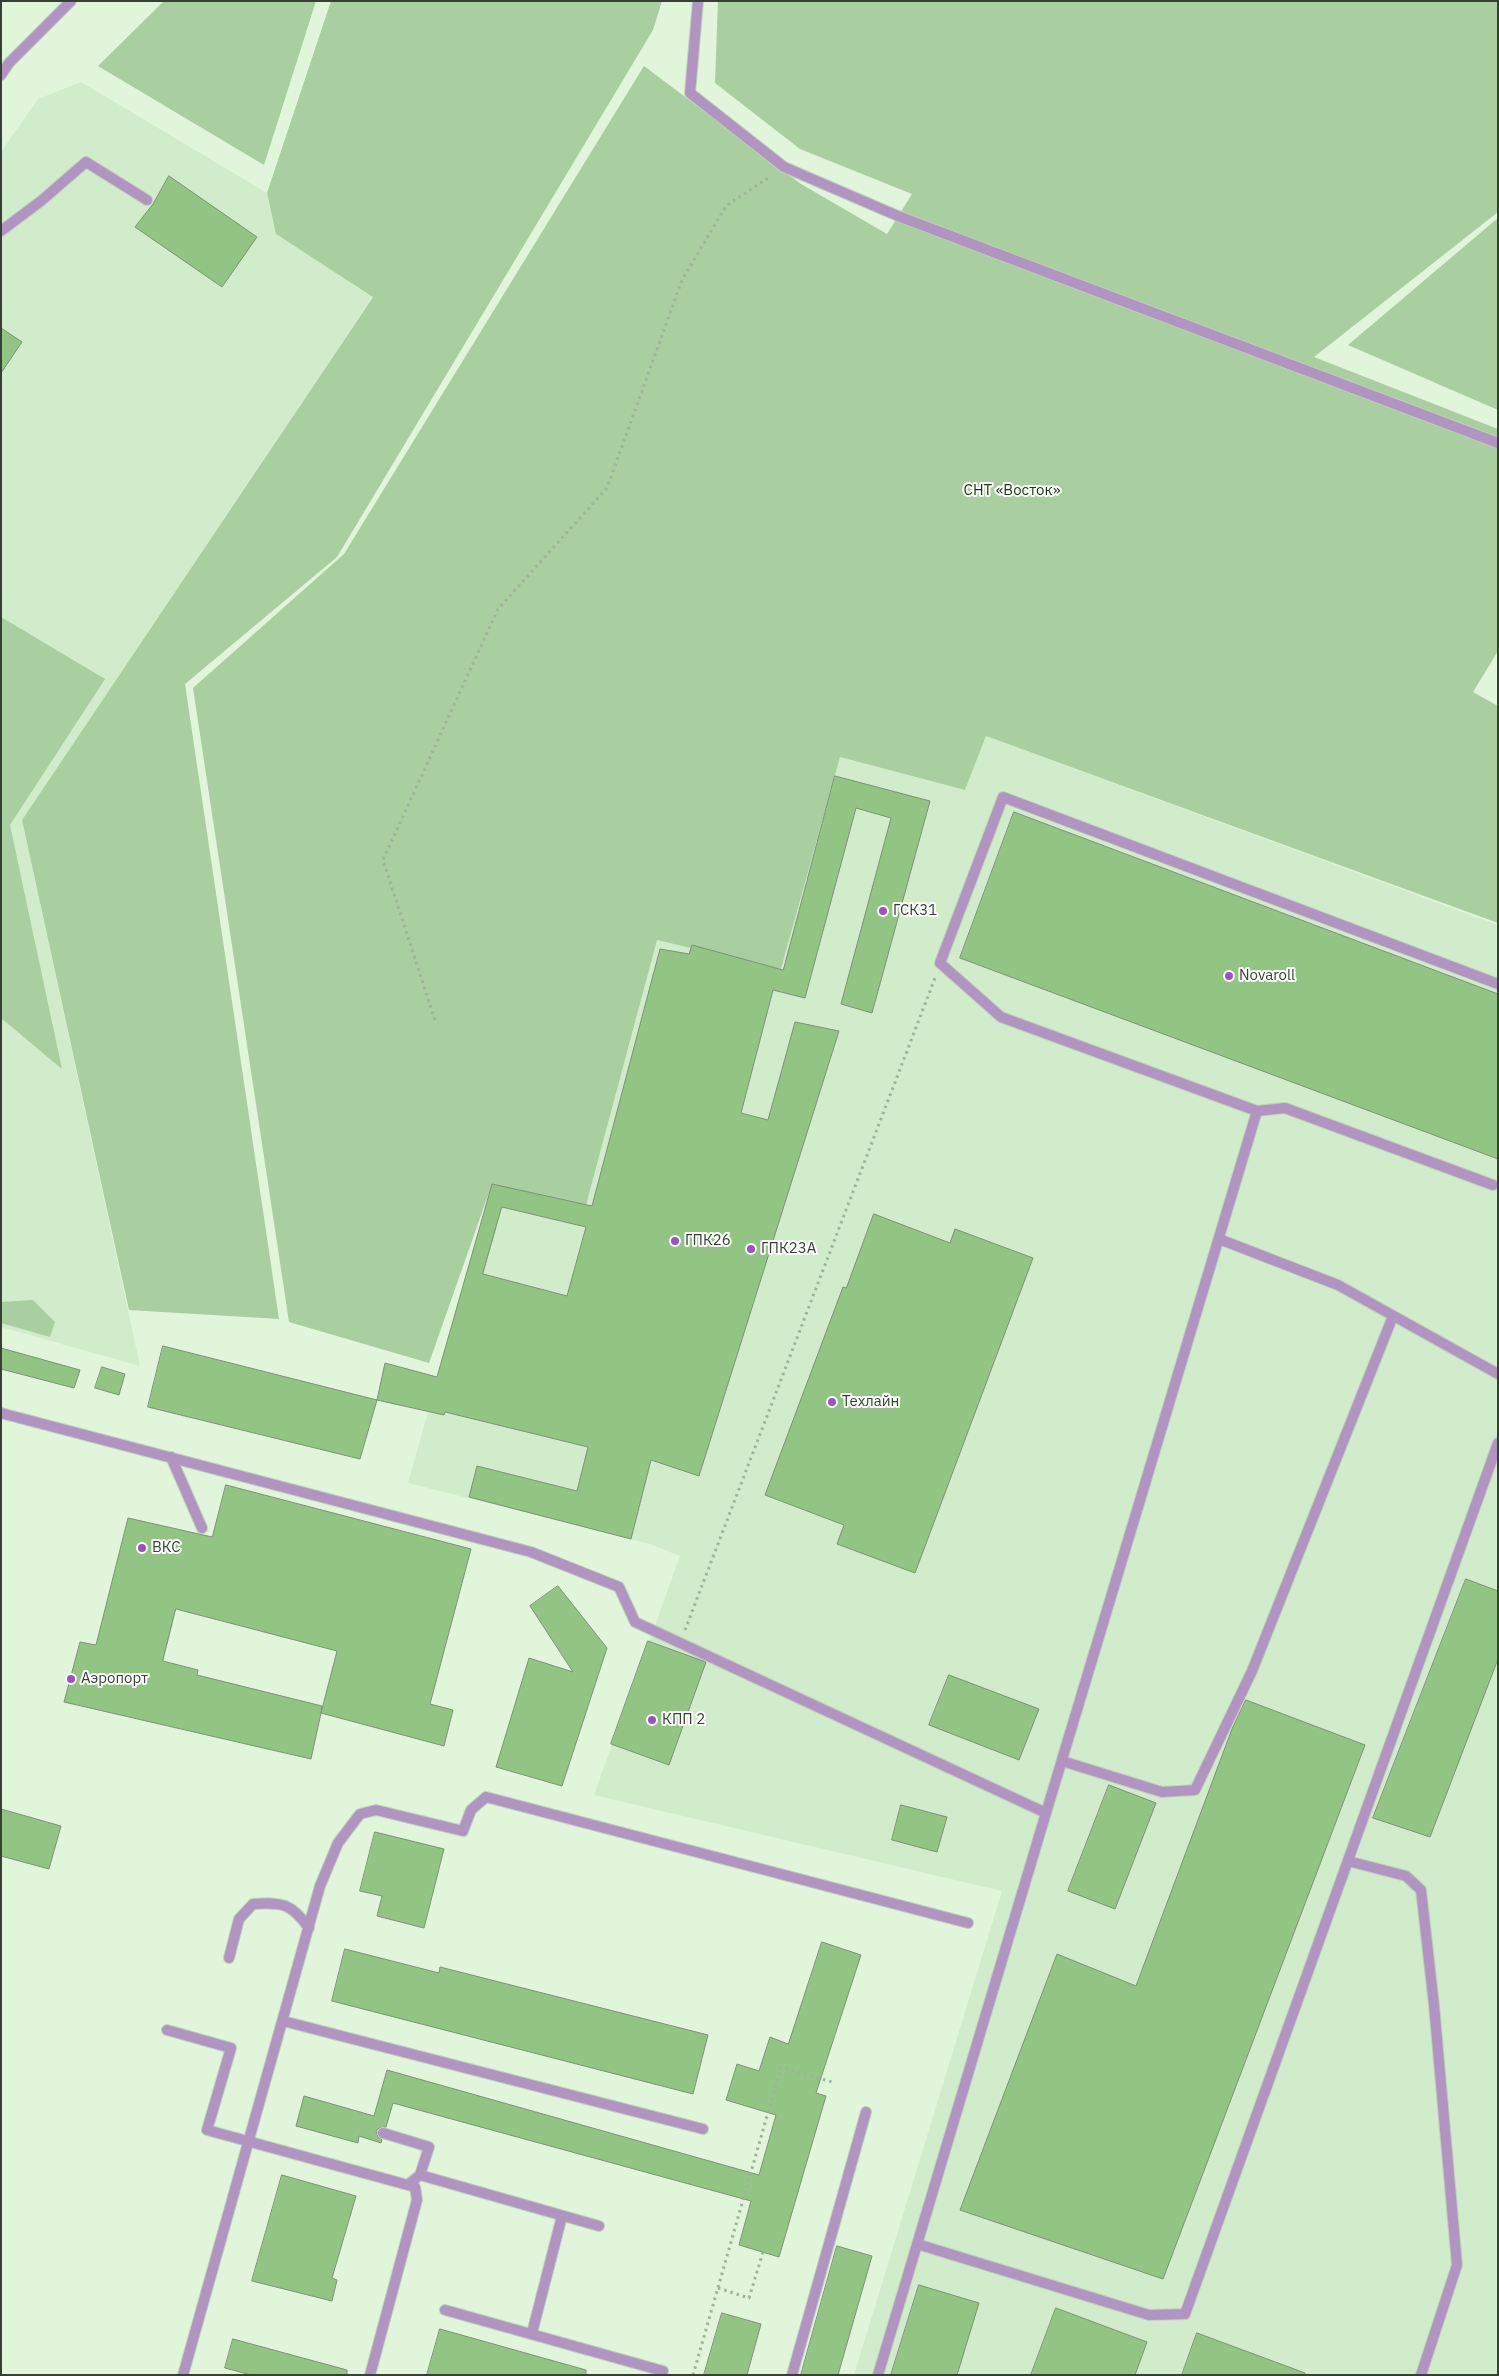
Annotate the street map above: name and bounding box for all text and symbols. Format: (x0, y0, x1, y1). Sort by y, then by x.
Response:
park label: СНТ «Восток» (964, 482, 1060, 500)
place label: ГСК31 (893, 902, 937, 920)
marker: ГСК31 (877, 905, 889, 917)
place label: Novaroll (1239, 967, 1295, 985)
marker: Novaroll (1223, 970, 1235, 982)
place label: ГПК26 (685, 1232, 731, 1250)
marker: ГПК26 (669, 1235, 681, 1247)
place label: ГПК23А (761, 1240, 816, 1258)
marker: ГПК23А (745, 1243, 757, 1255)
place label: Техлайн (842, 1393, 899, 1411)
marker: Техлайн (826, 1396, 838, 1408)
place label: ВКС (152, 1539, 181, 1557)
marker: ВКС (136, 1542, 148, 1554)
place label: Аэропорт (81, 1670, 148, 1688)
marker: Аэропорт (65, 1673, 77, 1685)
place label: КПП 2 (662, 1711, 705, 1729)
marker: КПП 2 (646, 1714, 658, 1726)

